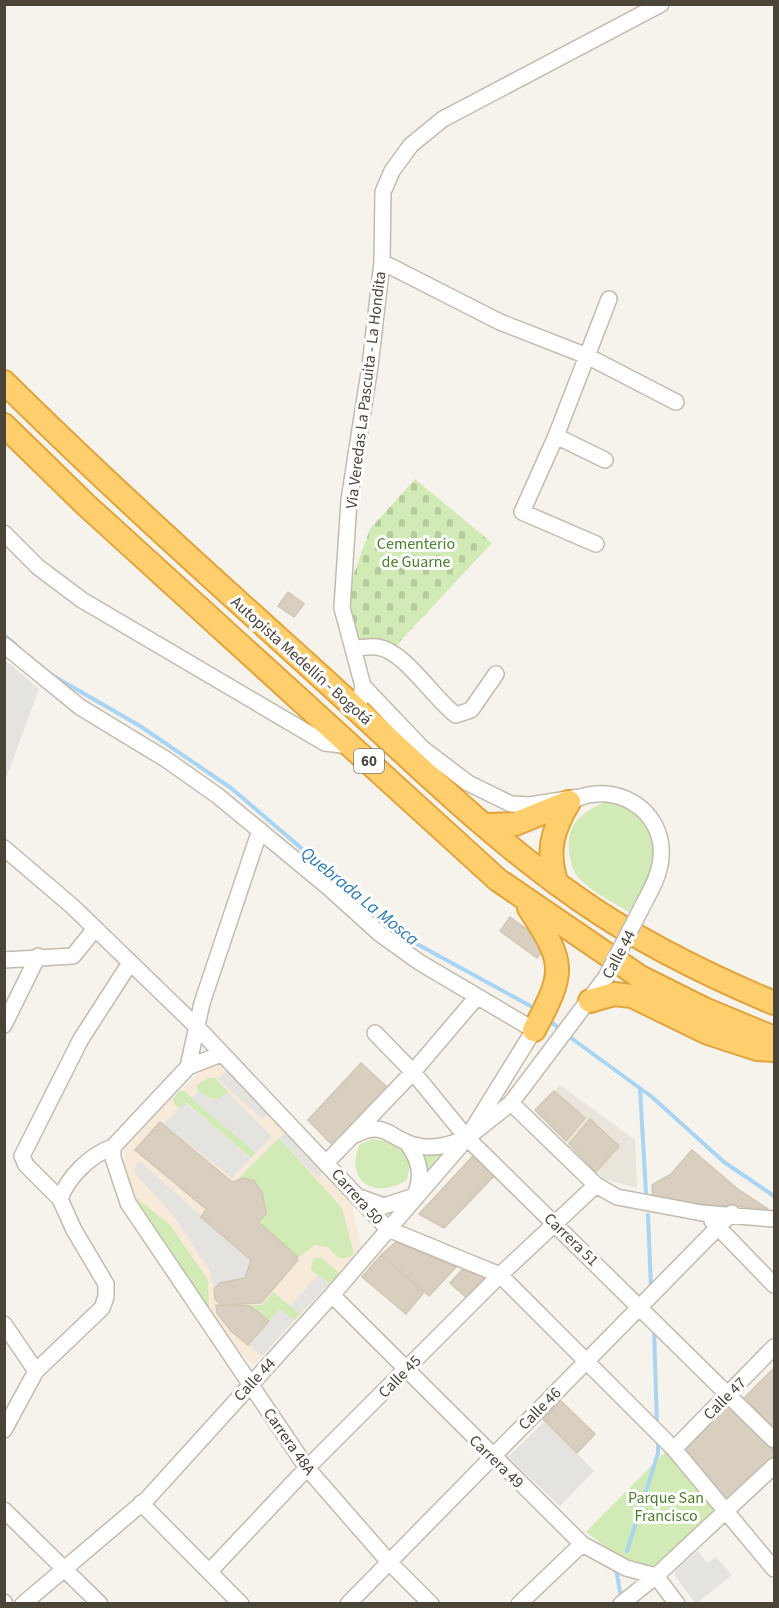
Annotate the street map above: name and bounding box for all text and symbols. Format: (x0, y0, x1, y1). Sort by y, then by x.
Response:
street label: Via Veredas La Pascuita - La Hondita (341, 270, 391, 510)
park label: Cementerio de Guarne (377, 533, 455, 573)
street label: Autopista Medellín - Bogotá (226, 591, 377, 730)
road number: 60 (354, 749, 384, 773)
water label: Quebrada La Mosca (295, 841, 424, 952)
street label: Calle 44 (597, 926, 641, 983)
street label: Carrera 50 (326, 1164, 388, 1229)
street label: Carrera 51 (539, 1208, 604, 1271)
street label: Calle 45 (373, 1350, 426, 1403)
street label: Calle 44 (229, 1353, 281, 1406)
street label: Calle 47 (698, 1372, 751, 1425)
street label: Calle 46 (513, 1382, 566, 1435)
street label: Carrera 48A (258, 1404, 320, 1480)
street label: Carrera 49 (464, 1430, 529, 1493)
park label: Parque San Francisco (628, 1487, 704, 1527)

